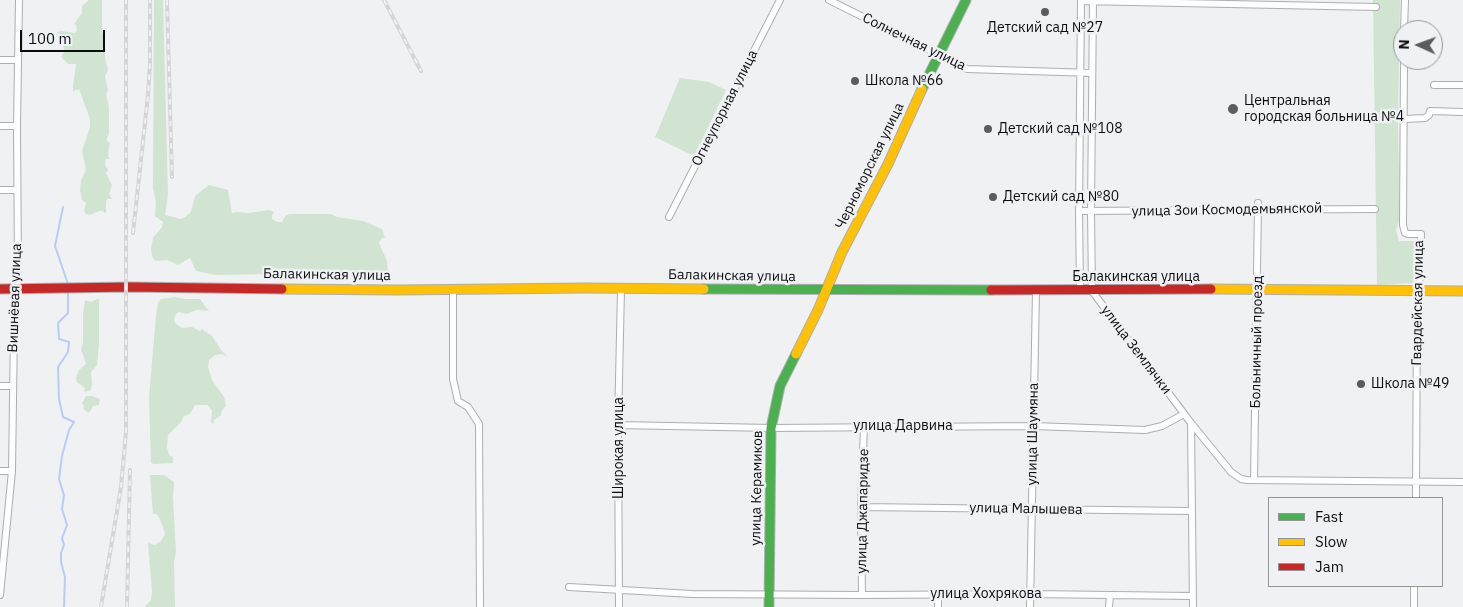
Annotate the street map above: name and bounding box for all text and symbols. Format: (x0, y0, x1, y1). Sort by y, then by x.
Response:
marker: Детский сад №27 (1039, 6, 1051, 18)
street label: Солнечная улица (859, 10, 969, 74)
scale bar (22, 20, 108, 52)
place label: Детский сад №27 (987, 20, 1103, 36)
north arrow (1393, 20, 1443, 70)
text: 100 m (28, 29, 72, 48)
text: N (1395, 39, 1413, 50)
street label: Огнеупорная улица (688, 47, 762, 169)
place label: Школа №66 (865, 73, 944, 89)
marker: Школа №66 (849, 75, 861, 87)
place label: Центральная городская больница №4 (1244, 93, 1404, 125)
street label: Черноморская улица (832, 100, 908, 232)
marker: Центральная городская больница №4 (1226, 102, 1240, 116)
place label: Детский сад №108 (998, 121, 1123, 137)
marker: Детский сад №108 (982, 123, 994, 135)
place label: Детский сад №80 (1003, 189, 1119, 205)
marker: Детский сад №80 (987, 191, 999, 203)
street label: улица Зои Космодемьянской (1132, 200, 1322, 220)
street label: Гвардейская улица (1409, 240, 1427, 366)
street label: Вишнёвая улица (5, 243, 25, 353)
street label: Балакинская улица (263, 265, 391, 285)
street label: Балакинская улица (668, 266, 796, 286)
street label: Балакинская улица (1072, 269, 1200, 285)
street label: Больничный проезд (1247, 275, 1267, 409)
street label: улица Землячки (1097, 302, 1175, 398)
place label: Школа №49 (1371, 376, 1450, 392)
marker: Школа №49 (1355, 378, 1367, 390)
street label: улица Шаумяна (1024, 382, 1042, 486)
street label: Широкая улица (611, 397, 627, 499)
street label: улица Дарвина (853, 418, 953, 434)
street label: улица Керамиков (748, 430, 766, 546)
street label: улица Джапаридзе (854, 448, 872, 574)
legend (1268, 497, 1443, 587)
street label: улица Малышева (969, 500, 1083, 518)
text: Fast (1315, 507, 1343, 526)
text: Slow (1315, 532, 1348, 551)
text: Jam (1315, 557, 1344, 576)
street label: улица Хохрякова (930, 586, 1042, 602)

